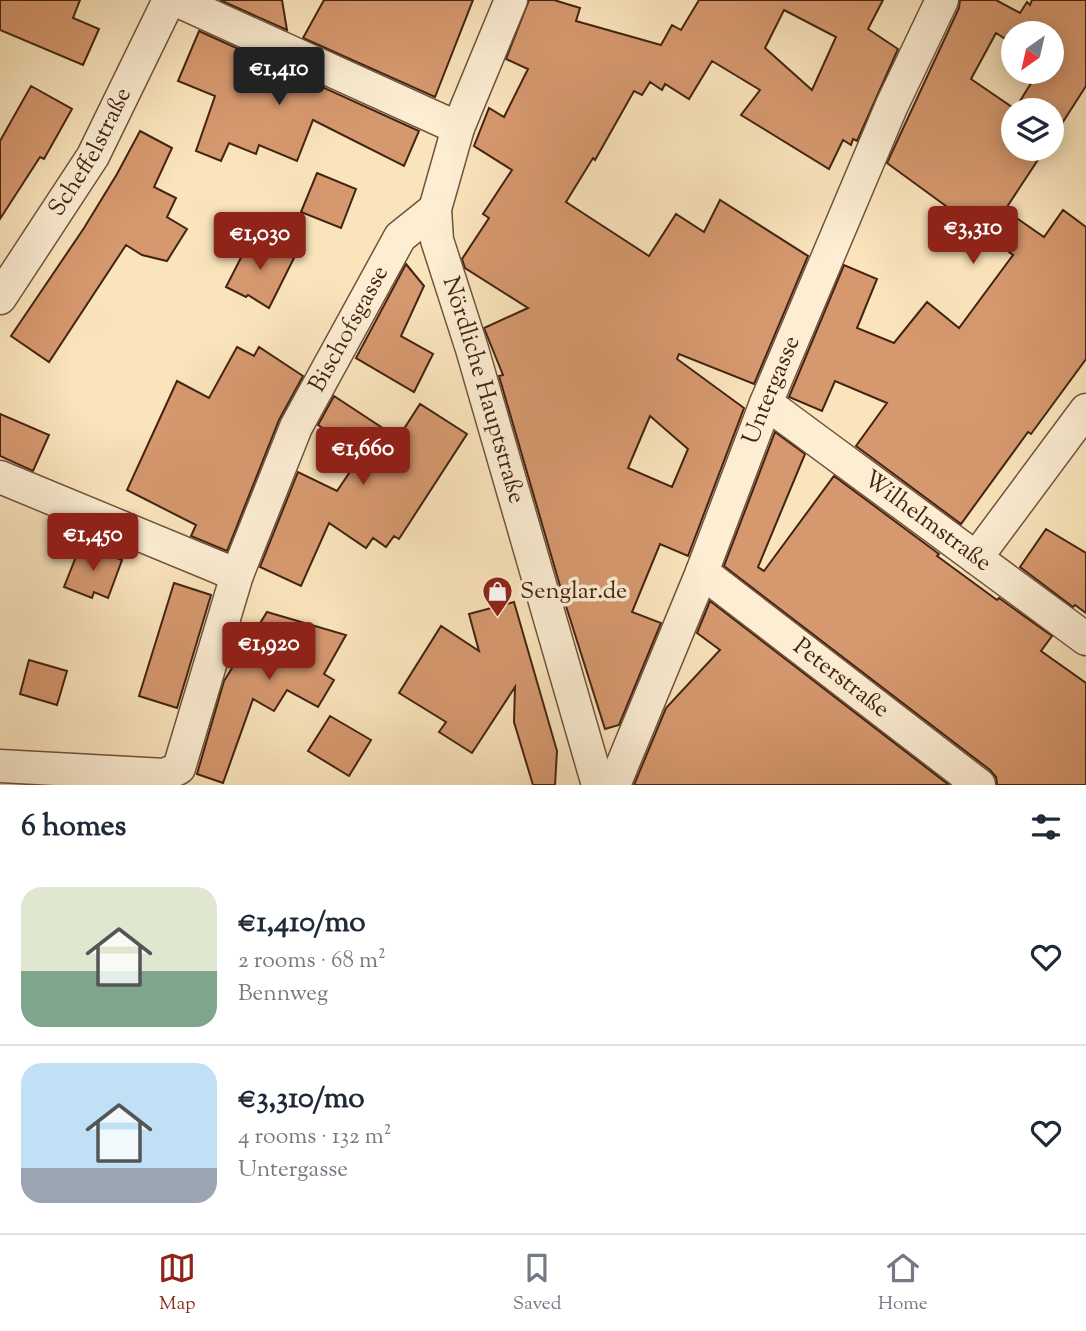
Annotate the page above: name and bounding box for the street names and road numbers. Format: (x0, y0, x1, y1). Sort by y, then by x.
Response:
street label: Scheffelstraße (41, 82, 141, 223)
street label: Bischofsgasse (301, 260, 398, 399)
street label: Nördliche Hauptstraße (433, 272, 533, 508)
street label: Untergasse (735, 331, 809, 450)
street label: Wilhelmstraße (856, 463, 998, 580)
street label: Peterstraße (785, 631, 896, 727)

